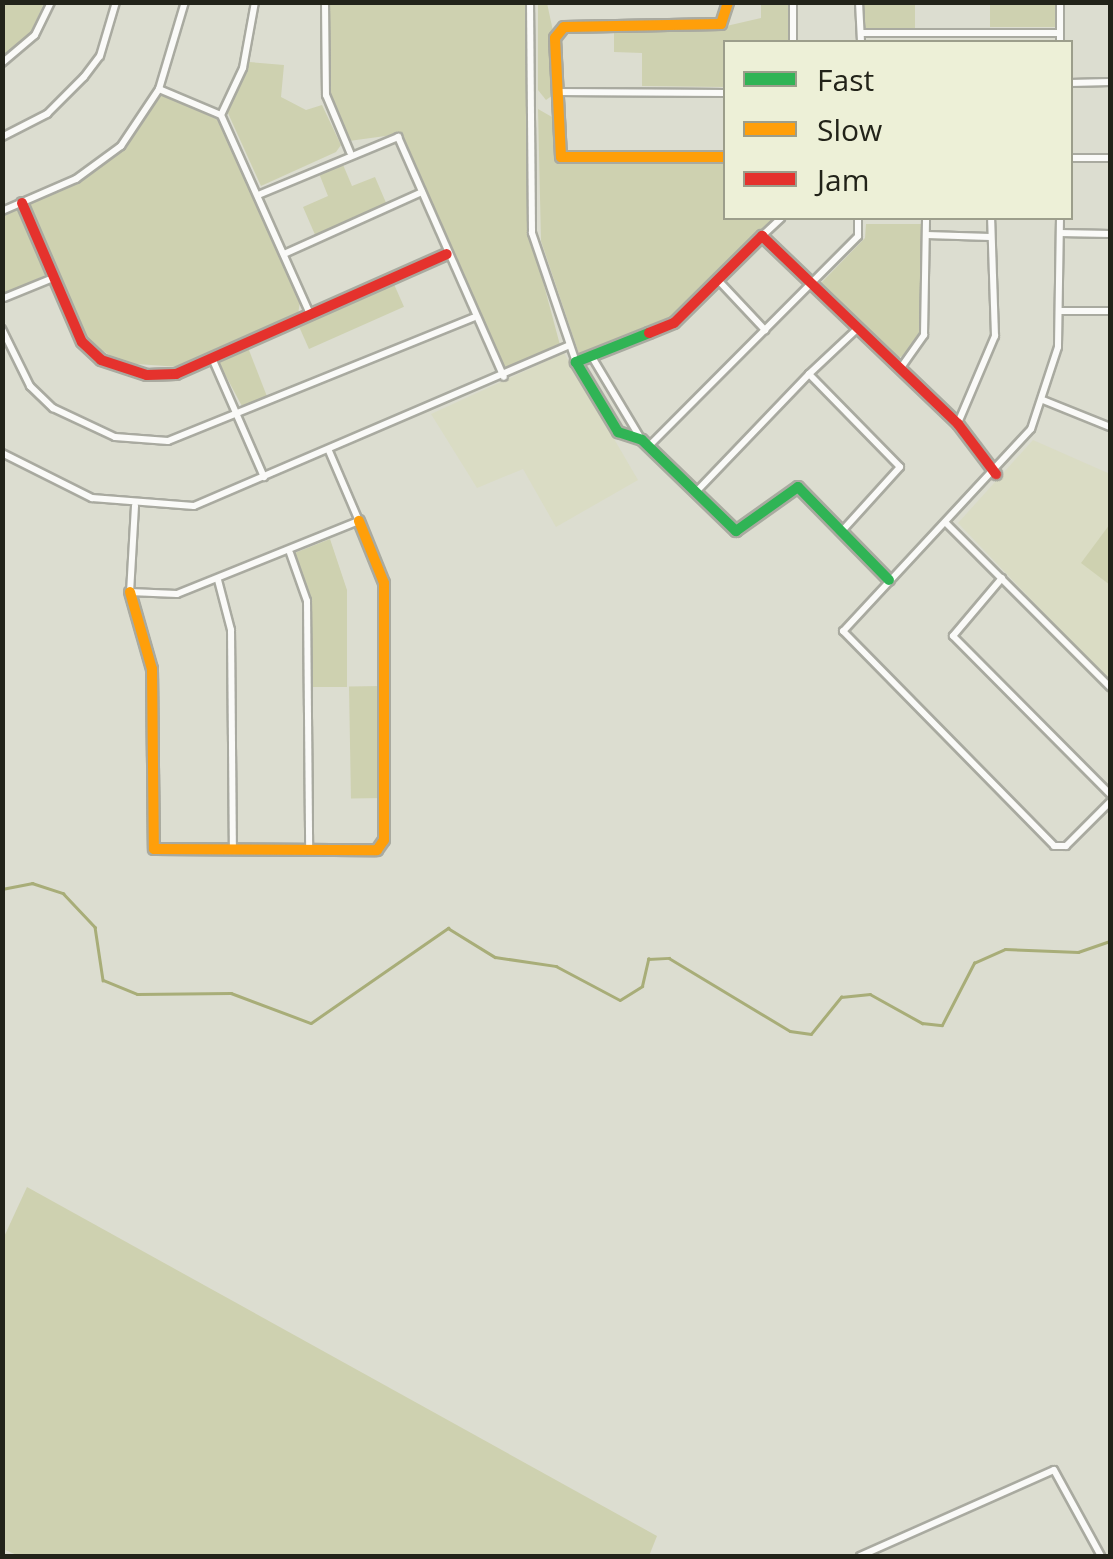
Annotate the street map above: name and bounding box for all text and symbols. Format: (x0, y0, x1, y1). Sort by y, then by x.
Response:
legend (723, 40, 1073, 220)
text: Fast (817, 59, 874, 100)
text: Slow (817, 109, 882, 150)
text: Jam (817, 159, 870, 200)

